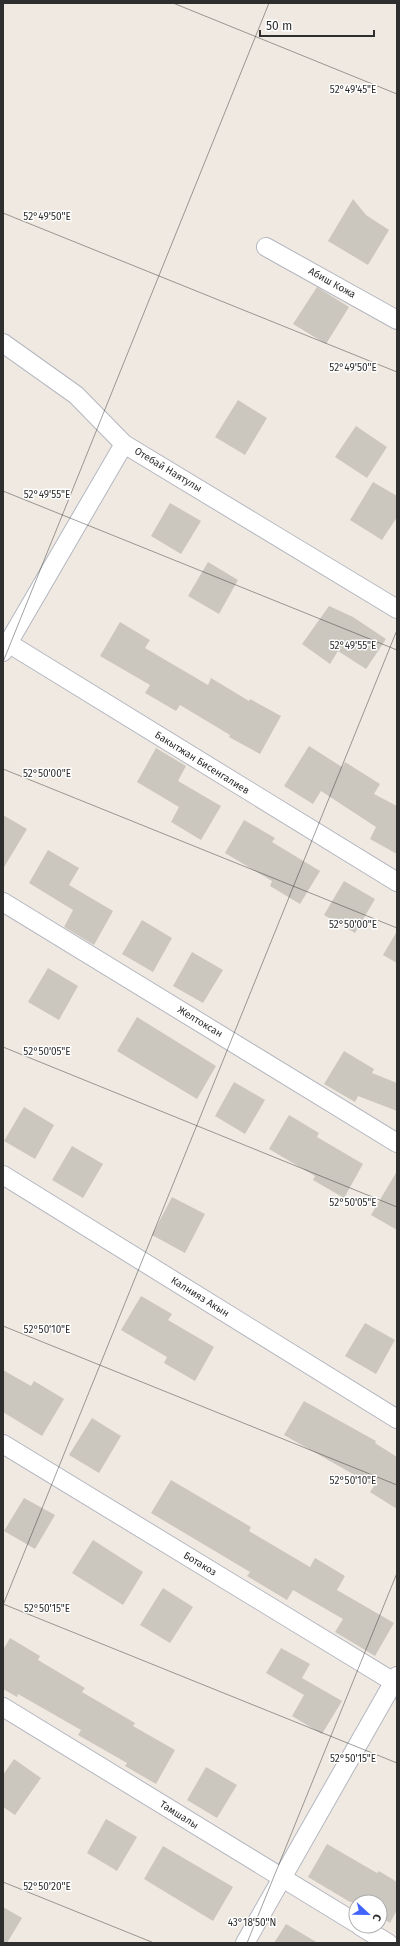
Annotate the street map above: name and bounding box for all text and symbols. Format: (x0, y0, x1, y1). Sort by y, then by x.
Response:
scale bar (260, 12, 374, 38)
text: 50 m (266, 19, 292, 33)
text: 52°49'45"E (330, 84, 376, 96)
text: 52°49'50"E (23, 211, 71, 223)
street label: Абиш Кожа (306, 265, 358, 301)
text: 52°49'50"E (329, 362, 377, 374)
street label: Отебай Наятулы (132, 445, 204, 495)
text: 52°49'55"E (24, 489, 70, 501)
text: 52°49'55"E (330, 640, 376, 652)
street label: Бакытжан Бисенгалиев (152, 729, 252, 797)
text: 52°50'00"E (23, 768, 71, 780)
text: 52°50'00"E (329, 919, 377, 931)
street label: Желтоксан (175, 1004, 225, 1040)
text: 52°50'05"E (23, 1046, 71, 1058)
text: 52°50'05"E (329, 1197, 377, 1209)
street label: Калнияз Акын (169, 1274, 231, 1320)
text: 52°50'10"E (24, 1324, 70, 1336)
text: 52°50'10"E (330, 1475, 376, 1487)
street label: Ботакоз (181, 1549, 219, 1579)
text: 52°50'15"E (24, 1603, 70, 1615)
text: 52°50'15"E (330, 1753, 376, 1765)
street label: Тамшалы (157, 1798, 201, 1832)
text: 52°50'20"E (23, 1881, 71, 1893)
north arrow (348, 1894, 388, 1934)
text: С (369, 1912, 384, 1924)
text: 43°18'50"N (228, 1917, 276, 1929)

